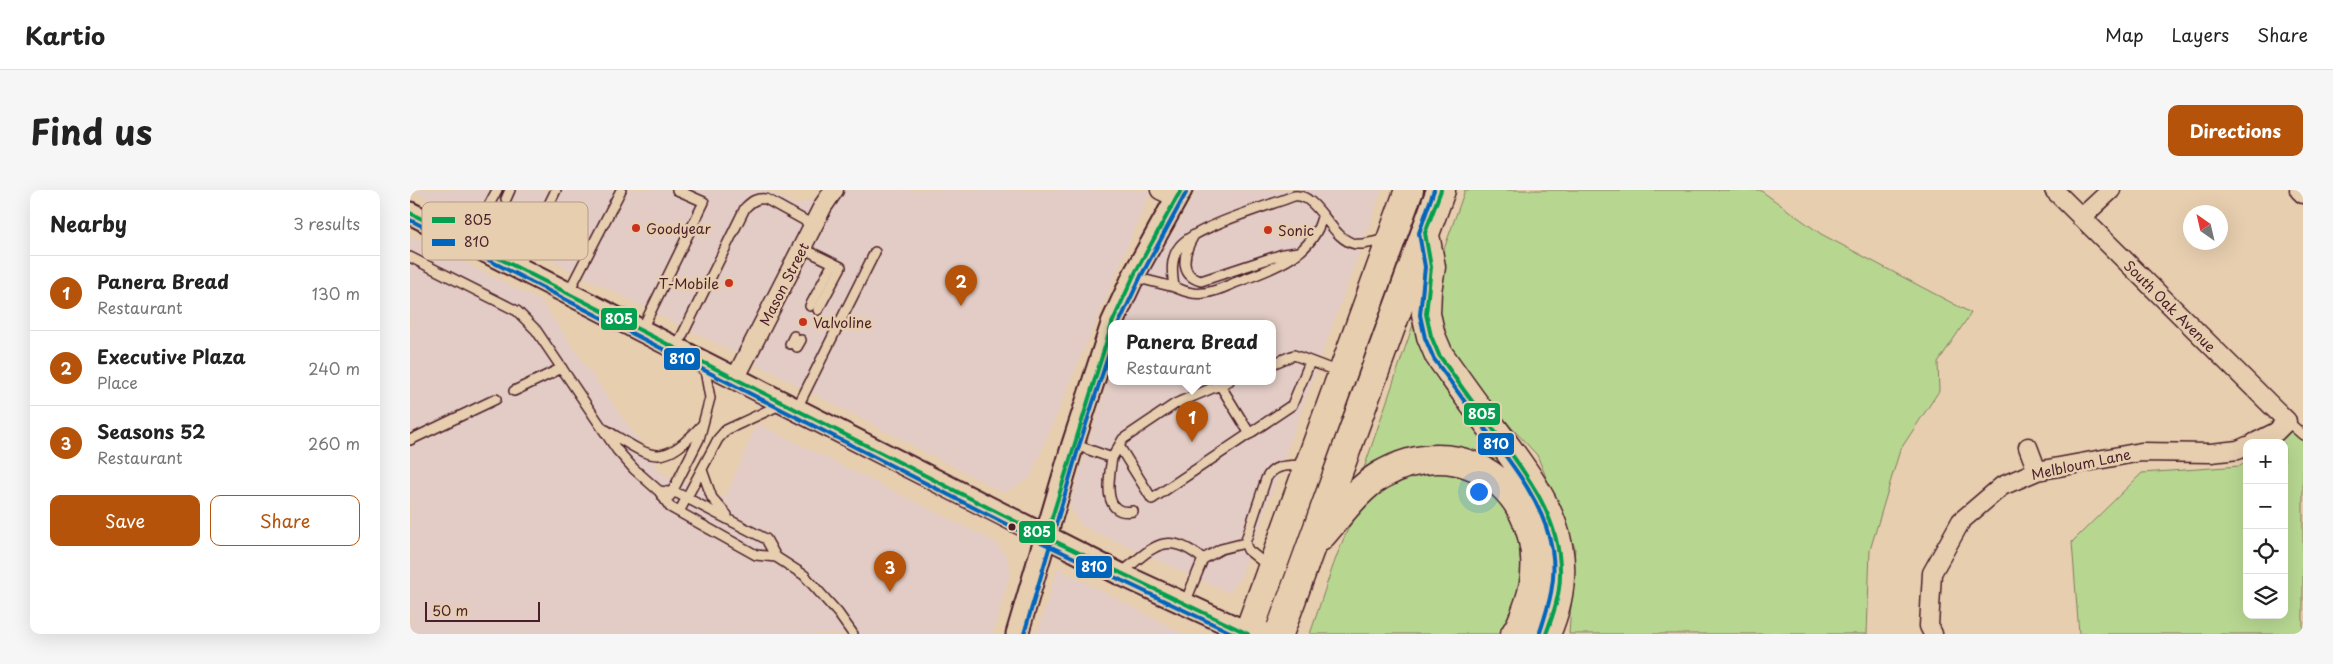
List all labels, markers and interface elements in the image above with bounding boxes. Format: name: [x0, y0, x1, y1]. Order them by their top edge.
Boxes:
text: Kartio: [25, 17, 105, 53]
text: Map: [2105, 21, 2144, 48]
text: Layers: [2172, 21, 2229, 48]
text: Share: [2257, 21, 2308, 48]
text: Find us: [30, 104, 152, 157]
button: Directions: [2168, 105, 2303, 156]
legend: [422, 202, 588, 260]
north arrow: [2183, 205, 2228, 250]
text: Nearby: [50, 207, 127, 239]
text: 805: [464, 209, 492, 230]
text: 3 results: [293, 211, 360, 235]
place label: Goodyear: [646, 218, 712, 239]
place label: Sonic: [1278, 220, 1314, 241]
marker: Goodyear: [630, 222, 642, 234]
marker: Sonic: [1262, 224, 1274, 236]
text: 810: [464, 231, 489, 252]
street label: Mason Street: [754, 238, 814, 329]
street label: South Oak Avenue: [2119, 255, 2221, 357]
pin: 2: [945, 265, 977, 306]
text: Panera Bread: [97, 267, 229, 295]
place label: T-Mobile: [659, 273, 719, 294]
marker: T-Mobile: [723, 277, 735, 289]
text: 1: [62, 281, 70, 305]
text: 130 m: [312, 281, 360, 305]
text: Restaurant: [97, 295, 183, 319]
line badge: 805: [600, 307, 638, 331]
text: 805: [605, 308, 633, 329]
place label: Valvoline: [813, 312, 872, 333]
marker: Valvoline: [797, 316, 809, 328]
popup: [1108, 320, 1276, 385]
text: Panera Bread: [1126, 327, 1258, 355]
text: Executive Plaza: [97, 342, 246, 370]
line badge: 810: [663, 347, 701, 371]
text: 810: [669, 348, 695, 369]
text: Restaurant: [1126, 355, 1212, 379]
text: 2: [60, 356, 72, 380]
text: 240 m: [308, 356, 360, 380]
text: Place: [97, 370, 138, 394]
pin: 1: [1176, 401, 1208, 442]
line badge: 805: [1463, 402, 1501, 426]
text: 805: [1468, 403, 1496, 424]
text: Seasons 52: [97, 417, 205, 445]
text: 3: [61, 431, 71, 455]
text: 260 m: [308, 431, 360, 455]
line badge: 810: [1477, 432, 1515, 456]
text: 810: [1483, 433, 1509, 454]
map controls: [2243, 439, 2288, 619]
button: +: [2243, 439, 2288, 484]
street label: Melbloum Lane: [2029, 443, 2133, 485]
text: Restaurant: [97, 445, 183, 469]
your location: [1466, 479, 1492, 505]
button: −: [2243, 484, 2288, 529]
button: Save: [50, 495, 200, 546]
button: Share: [210, 495, 360, 546]
line badge: 805: [1018, 520, 1056, 544]
text: 805: [1023, 521, 1051, 542]
unlabelled marker: [1007, 522, 1017, 532]
button: locate: [2243, 529, 2288, 574]
pin: 3: [874, 551, 906, 592]
line badge: 810: [1075, 555, 1113, 579]
text: 810: [1081, 556, 1107, 577]
button: layers: [2243, 574, 2288, 619]
scale bar: [425, 599, 540, 622]
text: 50 m: [432, 600, 468, 621]

